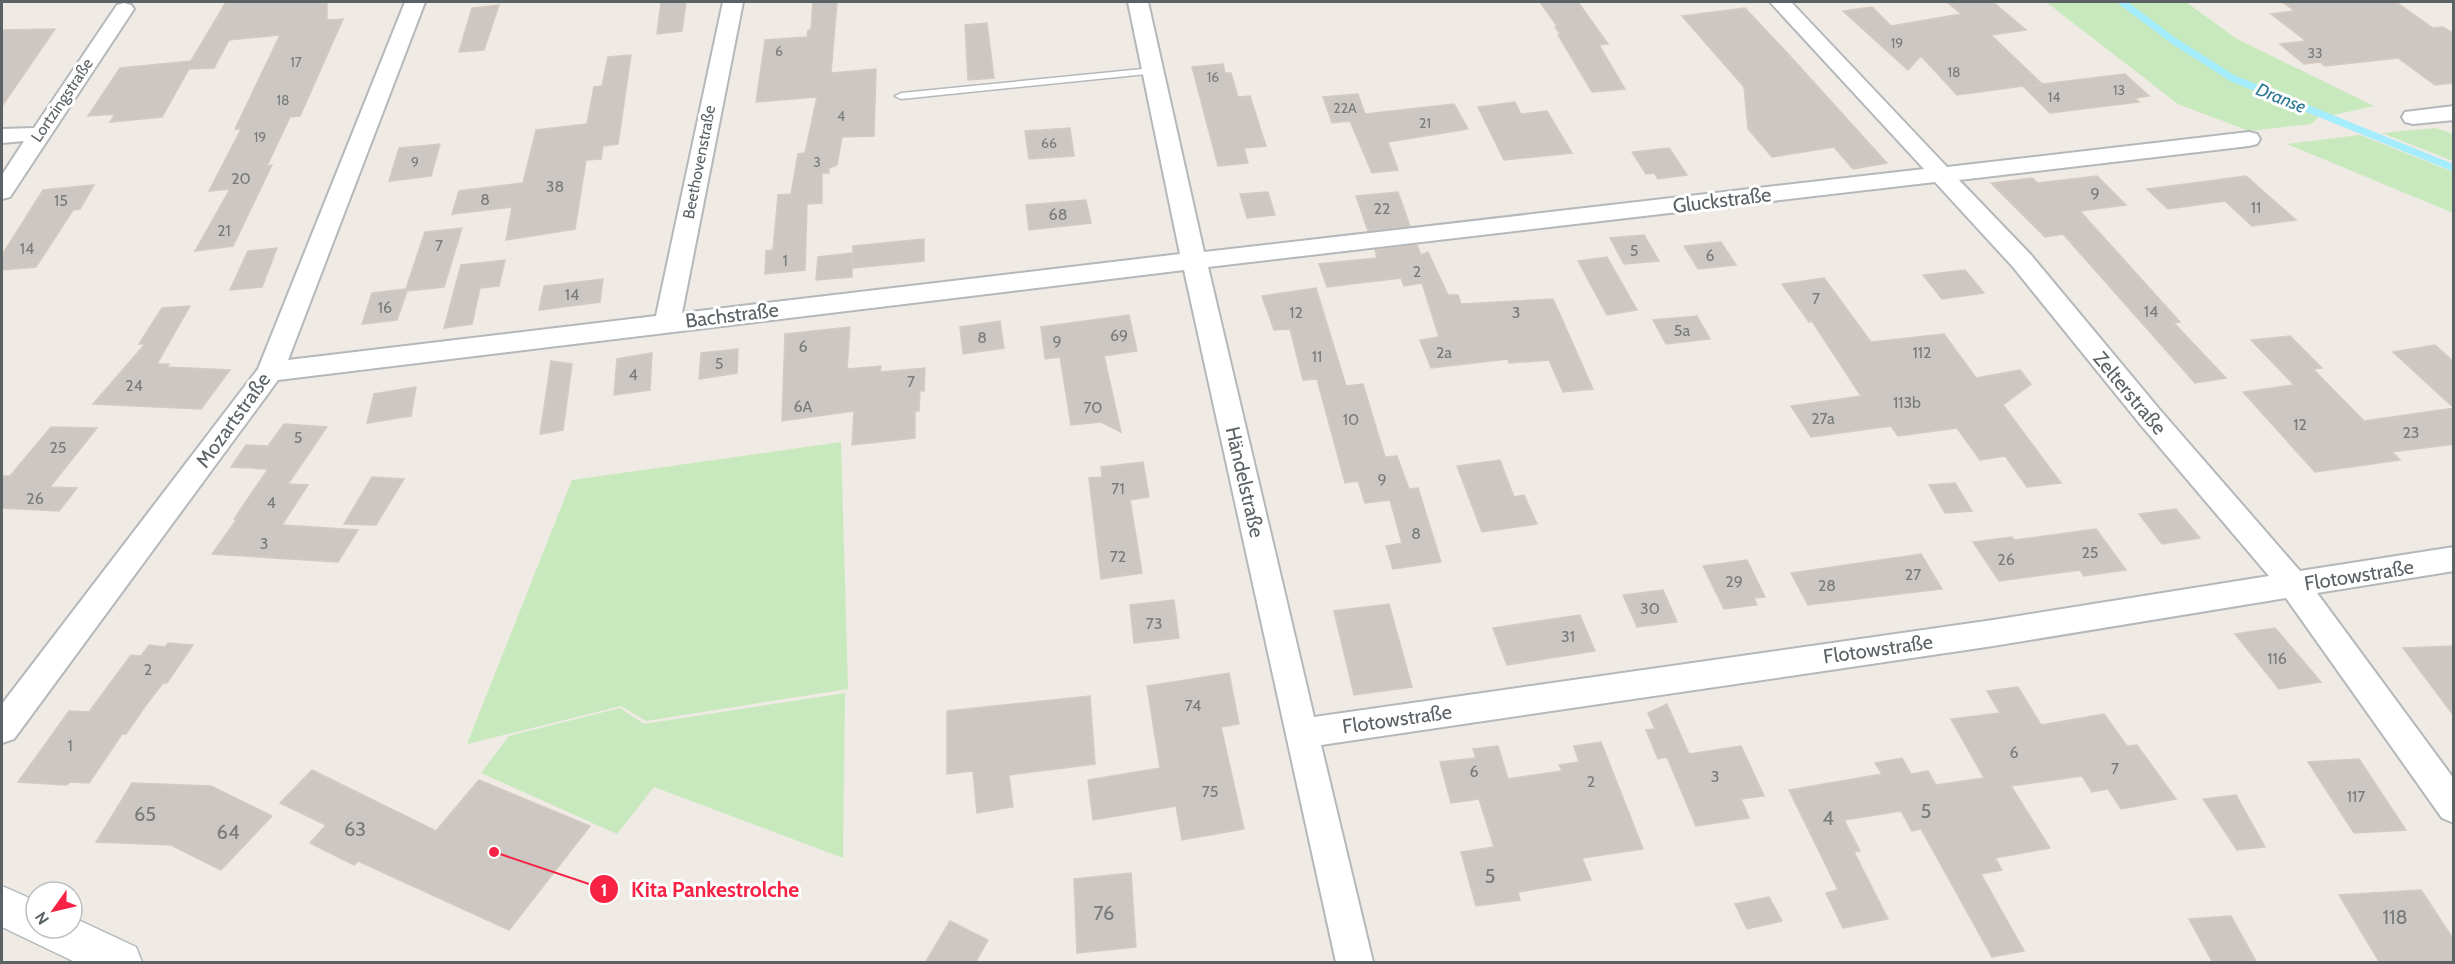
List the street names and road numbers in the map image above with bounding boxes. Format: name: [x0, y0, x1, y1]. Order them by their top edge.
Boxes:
street label: Lortzingstraße: [27, 55, 97, 145]
street label: Beethovenstraße: [679, 103, 719, 221]
street label: Gluckstraße: [1671, 182, 1773, 218]
street label: Bachstraße: [684, 297, 780, 333]
street label: Zelterstraße: [2088, 347, 2172, 439]
street label: Mozartstraße: [191, 368, 275, 472]
street label: Händelstraße: [1221, 424, 1269, 540]
street label: Flotowstraße: [2303, 555, 2415, 595]
street label: Flotowstraße: [1822, 629, 1934, 669]
street label: Flotowstraße: [1341, 699, 1453, 739]

